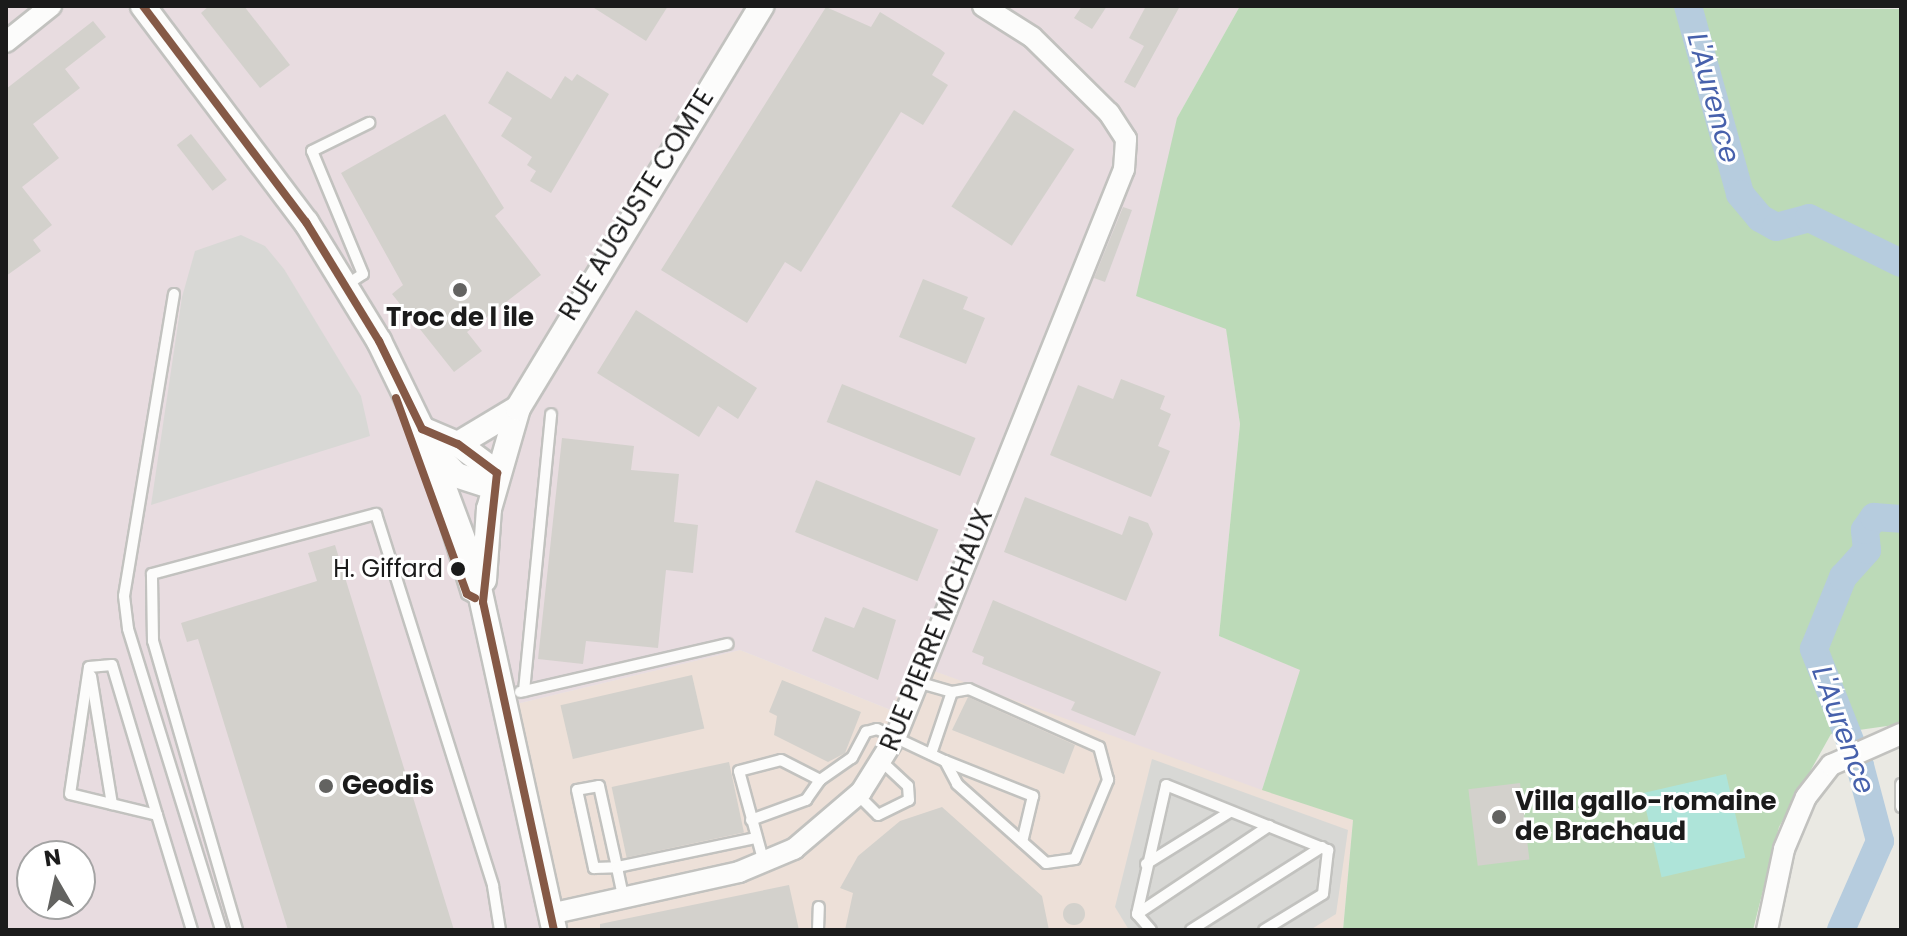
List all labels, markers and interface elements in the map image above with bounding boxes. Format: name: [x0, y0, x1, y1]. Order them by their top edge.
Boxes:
water label: L'Aurence: [1680, 29, 1746, 167]
street label: RUE AUGUSTE COMTE: [553, 84, 721, 326]
marker: Troc de l ile: [451, 281, 469, 299]
place label: Troc de l ile: [386, 302, 534, 334]
street label: RUE PIERRE MICHAUX: [874, 504, 1000, 756]
place label: H. Giffard: [333, 555, 443, 583]
marker: H. Giffard: [450, 561, 466, 577]
water label: L'Aurence: [1804, 662, 1882, 798]
place label: Geodis: [342, 770, 434, 802]
marker: Geodis: [317, 777, 335, 795]
place label: Villa gallo-romaine de Brachaud: [1515, 786, 1777, 848]
marker: Villa gallo-romaine de Brachaud: [1490, 808, 1508, 826]
north arrow: [16, 840, 96, 920]
text: N: [42, 841, 63, 874]

